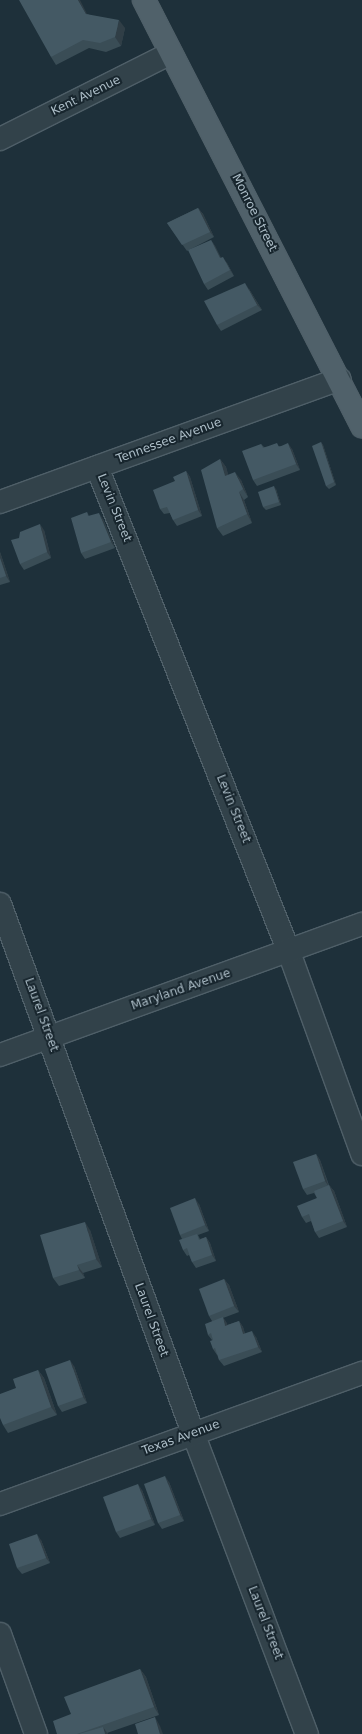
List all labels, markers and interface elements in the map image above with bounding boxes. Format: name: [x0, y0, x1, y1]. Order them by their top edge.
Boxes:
street label: Kent Avenue: [49, 73, 123, 119]
street label: Monroe Street: [228, 172, 280, 254]
street label: Tennessee Avenue: [114, 415, 224, 467]
street label: Levin Street: [94, 472, 134, 544]
street label: Levin Street: [213, 773, 253, 845]
street label: Maryland Avenue: [129, 966, 233, 1014]
street label: Laurel Street: [21, 976, 61, 1054]
street label: Laurel Street: [131, 1281, 171, 1359]
street label: Texas Avenue: [140, 1417, 222, 1459]
street label: Laurel Street: [244, 1584, 286, 1662]

